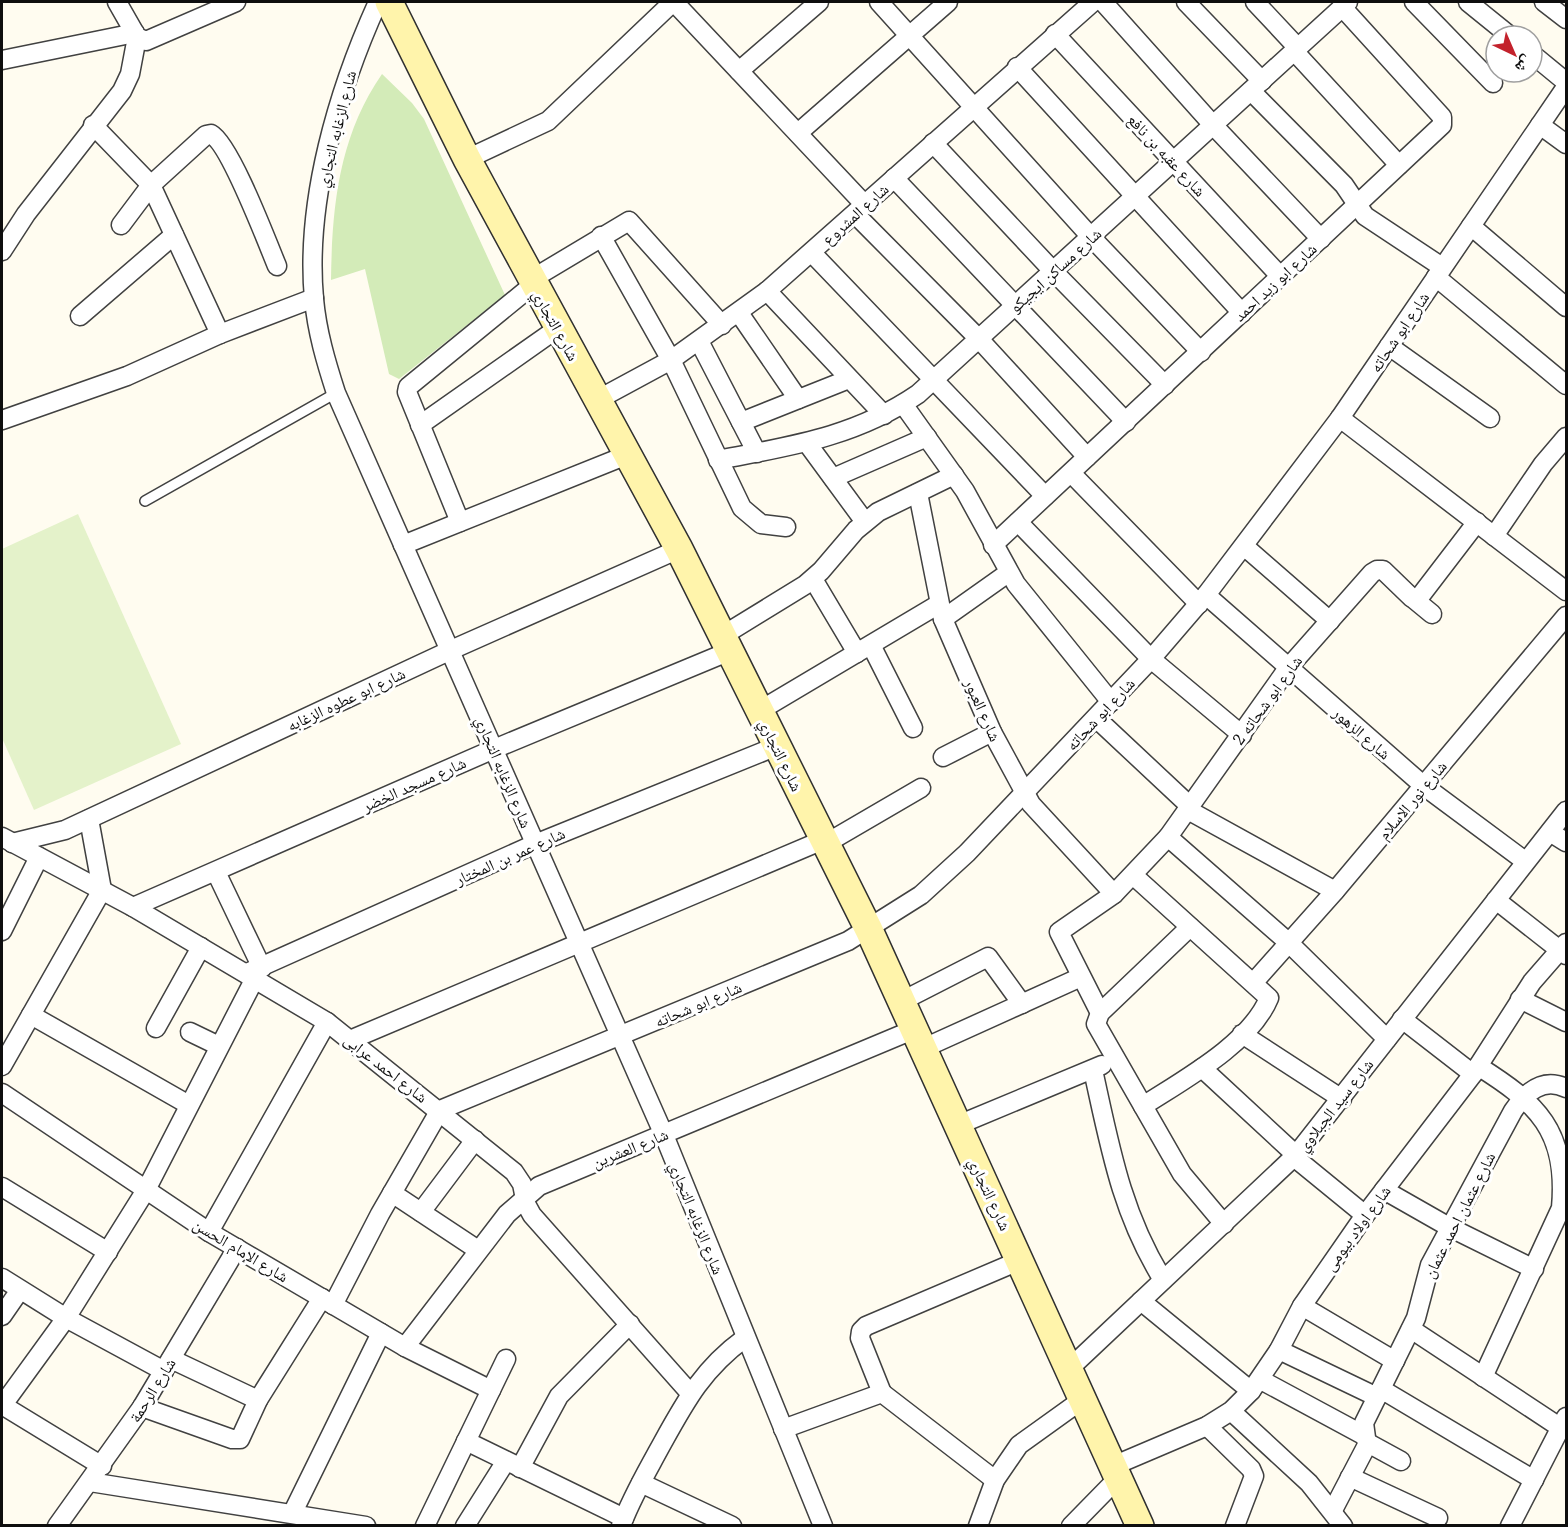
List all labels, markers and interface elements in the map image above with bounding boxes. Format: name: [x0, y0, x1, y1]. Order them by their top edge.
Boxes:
north arrow: [1484, 24, 1544, 84]
text: ش: [1511, 51, 1538, 79]
street label: شارع الزغابه التجاري: [311, 68, 363, 190]
street label: شارع عقبه بن نافع: [1123, 109, 1211, 201]
street label: شارع المشروع: [817, 178, 893, 250]
street label: شارع مساكن ايجيكو: [1004, 223, 1106, 317]
street label: شارع ابو زيد احمد: [1229, 238, 1321, 326]
street label: شارع التجاري: [526, 285, 585, 366]
street label: شارع ابو شحاته: [1364, 288, 1434, 376]
street label: شارع ابو شحاته 2: [1227, 651, 1307, 749]
street label: شارع ابو عطوه الزغابه: [283, 662, 409, 736]
street label: شارع ابو شحاته: [1060, 673, 1140, 755]
street label: شارع العبور: [959, 674, 1007, 745]
street label: شارع الزهور: [1328, 701, 1396, 764]
street label: شارع الزغابه التجاري: [469, 713, 538, 832]
street label: شارع التجاري: [752, 715, 808, 796]
street label: شارع مسجد الخضر: [358, 751, 469, 817]
street label: شارع نور الاسلام: [1372, 756, 1452, 844]
street label: شارع عمر بن المختار: [451, 822, 568, 891]
street label: شارع ابو شحاته: [651, 976, 745, 1032]
street label: شارع احمد عرابى: [340, 1028, 432, 1108]
street label: شارع سيد الجبلاوي: [1292, 1054, 1380, 1157]
street label: شارع العشرين: [589, 1123, 671, 1173]
street label: شارع عثمان احمد عثمان: [1418, 1148, 1500, 1282]
street label: شارع التجاري: [962, 1154, 1017, 1235]
street label: شارع الزغابه التجاري: [662, 1158, 730, 1278]
street label: شارع اولاد بيومى: [1318, 1181, 1396, 1275]
street label: شارع الإمام الحسن: [189, 1213, 293, 1287]
street label: شارع الرحمة: [124, 1354, 180, 1426]

